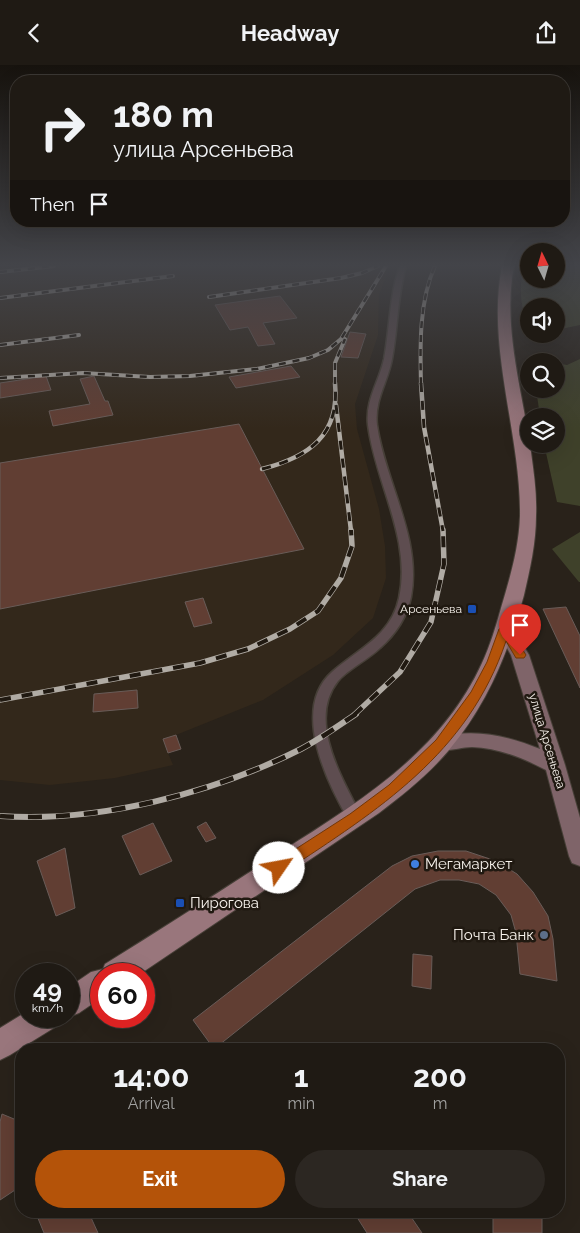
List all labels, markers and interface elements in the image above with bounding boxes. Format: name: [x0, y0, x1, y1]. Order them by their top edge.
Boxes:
icon: back: [20, 19, 48, 47]
icon: share: [532, 19, 560, 47]
text: Headway: [241, 20, 339, 46]
text: 180 m: [113, 94, 214, 135]
icon: right: [30, 95, 95, 160]
text: улица Арсеньева: [113, 136, 294, 162]
icon: arrive: [85, 190, 113, 218]
text: Then: [30, 193, 75, 215]
north arrow: [520, 243, 565, 287]
map controls: [520, 243, 565, 453]
button: sound: [520, 298, 565, 343]
button: search: [520, 353, 565, 398]
button: layers: [520, 408, 565, 453]
place label: Арсеньева: [400, 602, 462, 616]
marker: Арсеньева: [466, 603, 478, 615]
pin: [499, 604, 541, 655]
icon: arrive: [506, 611, 534, 639]
street label: улица Арсеньева: [526, 692, 568, 790]
position arrow: [252, 841, 304, 893]
place label: Мегамаркет: [425, 855, 512, 873]
marker: Мегамаркет: [409, 858, 421, 870]
place label: Пирогова: [190, 894, 259, 912]
marker: Пирогова: [174, 897, 186, 909]
place label: Почта Банк: [453, 926, 534, 944]
marker: Почта Банк: [538, 929, 550, 941]
speed limit sign: 60: [90, 963, 155, 1028]
text: 49: [33, 974, 62, 1004]
text: km/h: [32, 1001, 63, 1015]
text: 14:00: [113, 1059, 189, 1094]
text: 1: [294, 1059, 309, 1094]
text: 200: [413, 1059, 467, 1094]
text: Arrival: [128, 1094, 175, 1113]
text: min: [287, 1094, 315, 1113]
text: m: [433, 1094, 447, 1113]
button: Exit: [35, 1150, 285, 1208]
button: Share: [295, 1150, 545, 1208]

